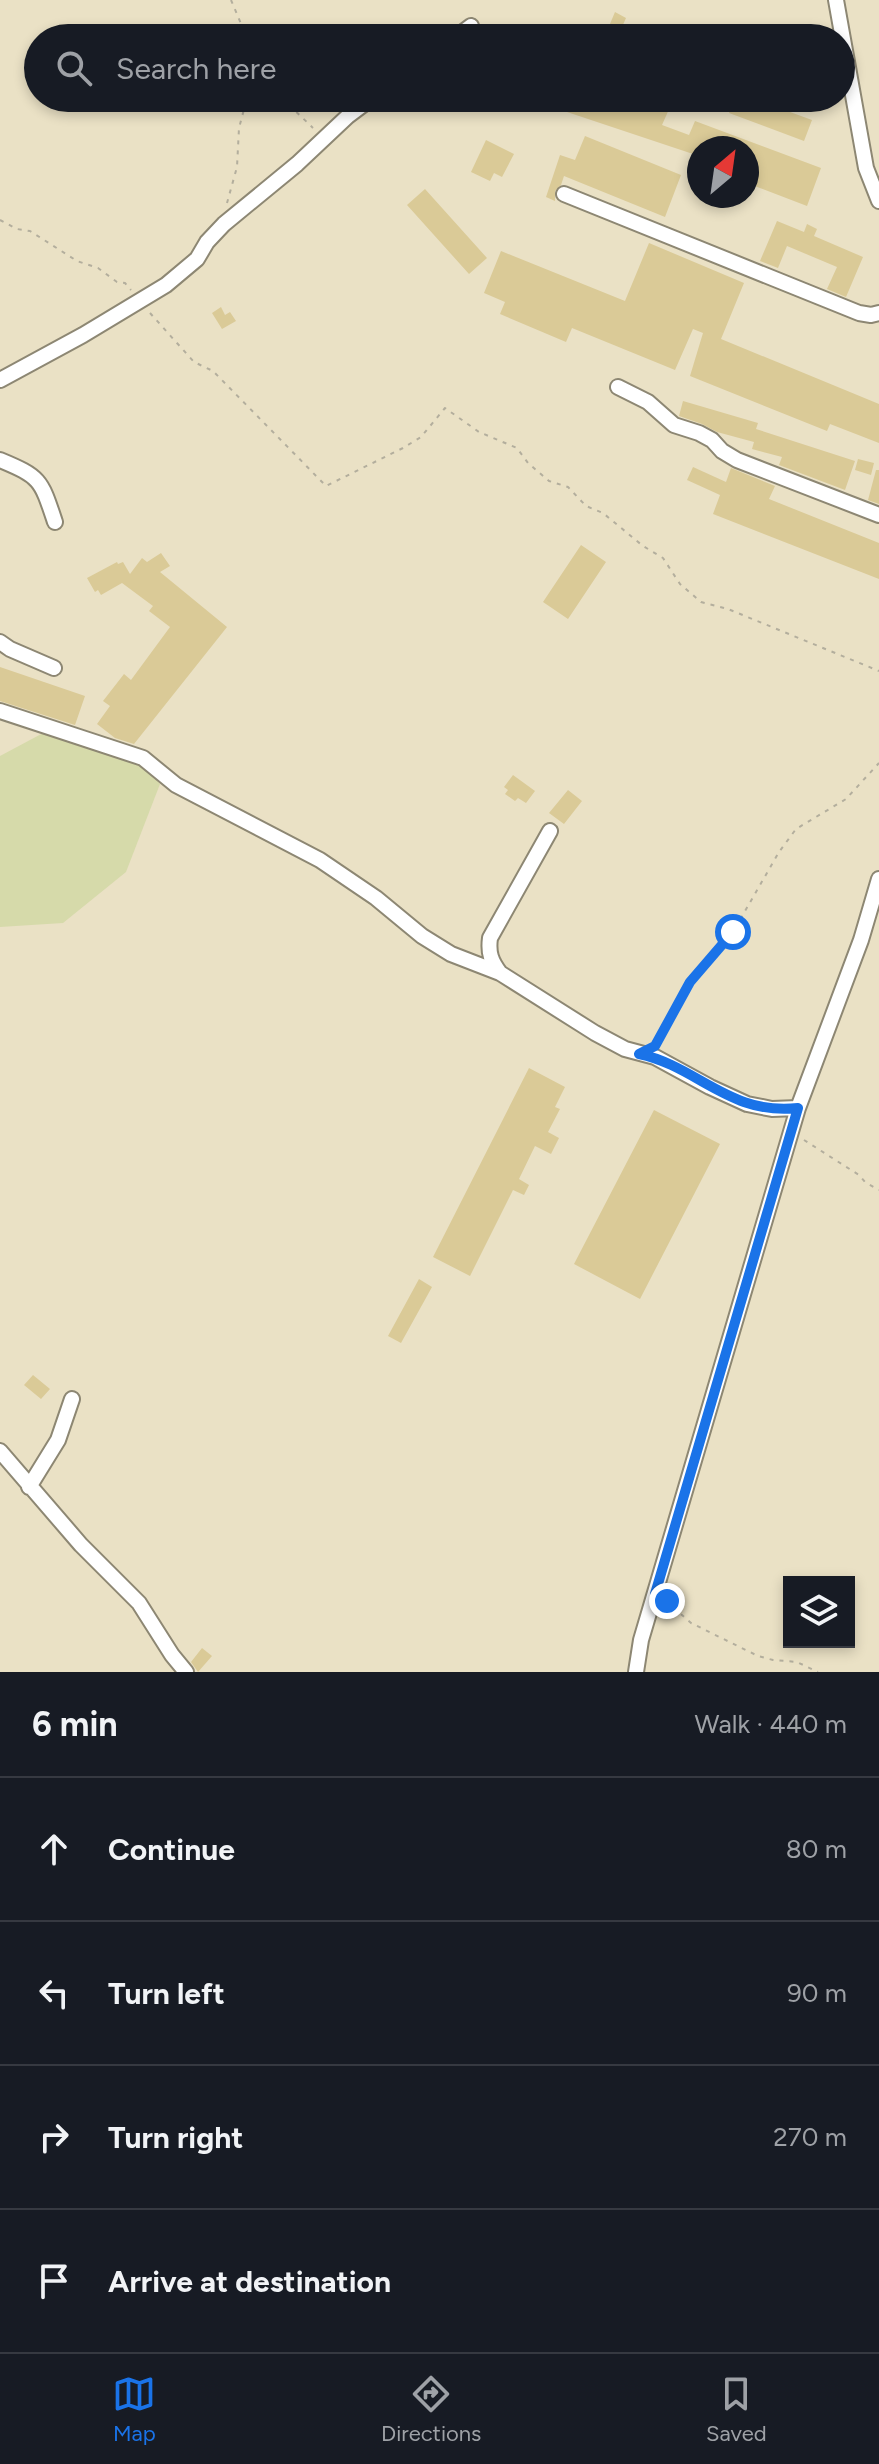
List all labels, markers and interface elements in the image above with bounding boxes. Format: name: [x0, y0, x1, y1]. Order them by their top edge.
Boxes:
search box: [24, 24, 855, 112]
icon: search: [52, 46, 96, 90]
text: Search here: [116, 50, 276, 87]
north arrow: [687, 136, 759, 208]
route start: [715, 914, 751, 950]
map controls: [783, 1576, 855, 1648]
button: layers: [783, 1576, 855, 1648]
route end: [649, 1583, 685, 1619]
text: 6 min: [32, 1704, 118, 1745]
text: Walk · 440 m: [695, 1708, 847, 1740]
icon: ahead: [32, 1827, 76, 1871]
text: Continue: [108, 1831, 235, 1868]
text: 80 m: [786, 1833, 847, 1865]
icon: left: [32, 1971, 76, 2015]
text: Turn left: [108, 1975, 225, 2012]
text: 90 m: [787, 1977, 847, 2009]
icon: right: [32, 2115, 76, 2159]
text: Turn right: [108, 2119, 243, 2156]
text: 270 m: [773, 2121, 847, 2153]
icon: arrive: [32, 2259, 76, 2303]
text: Arrive at destination: [108, 2263, 391, 2300]
tab: Map: [112, 2372, 156, 2447]
tab: Directions: [381, 2372, 481, 2447]
tab: Saved: [706, 2372, 767, 2447]

